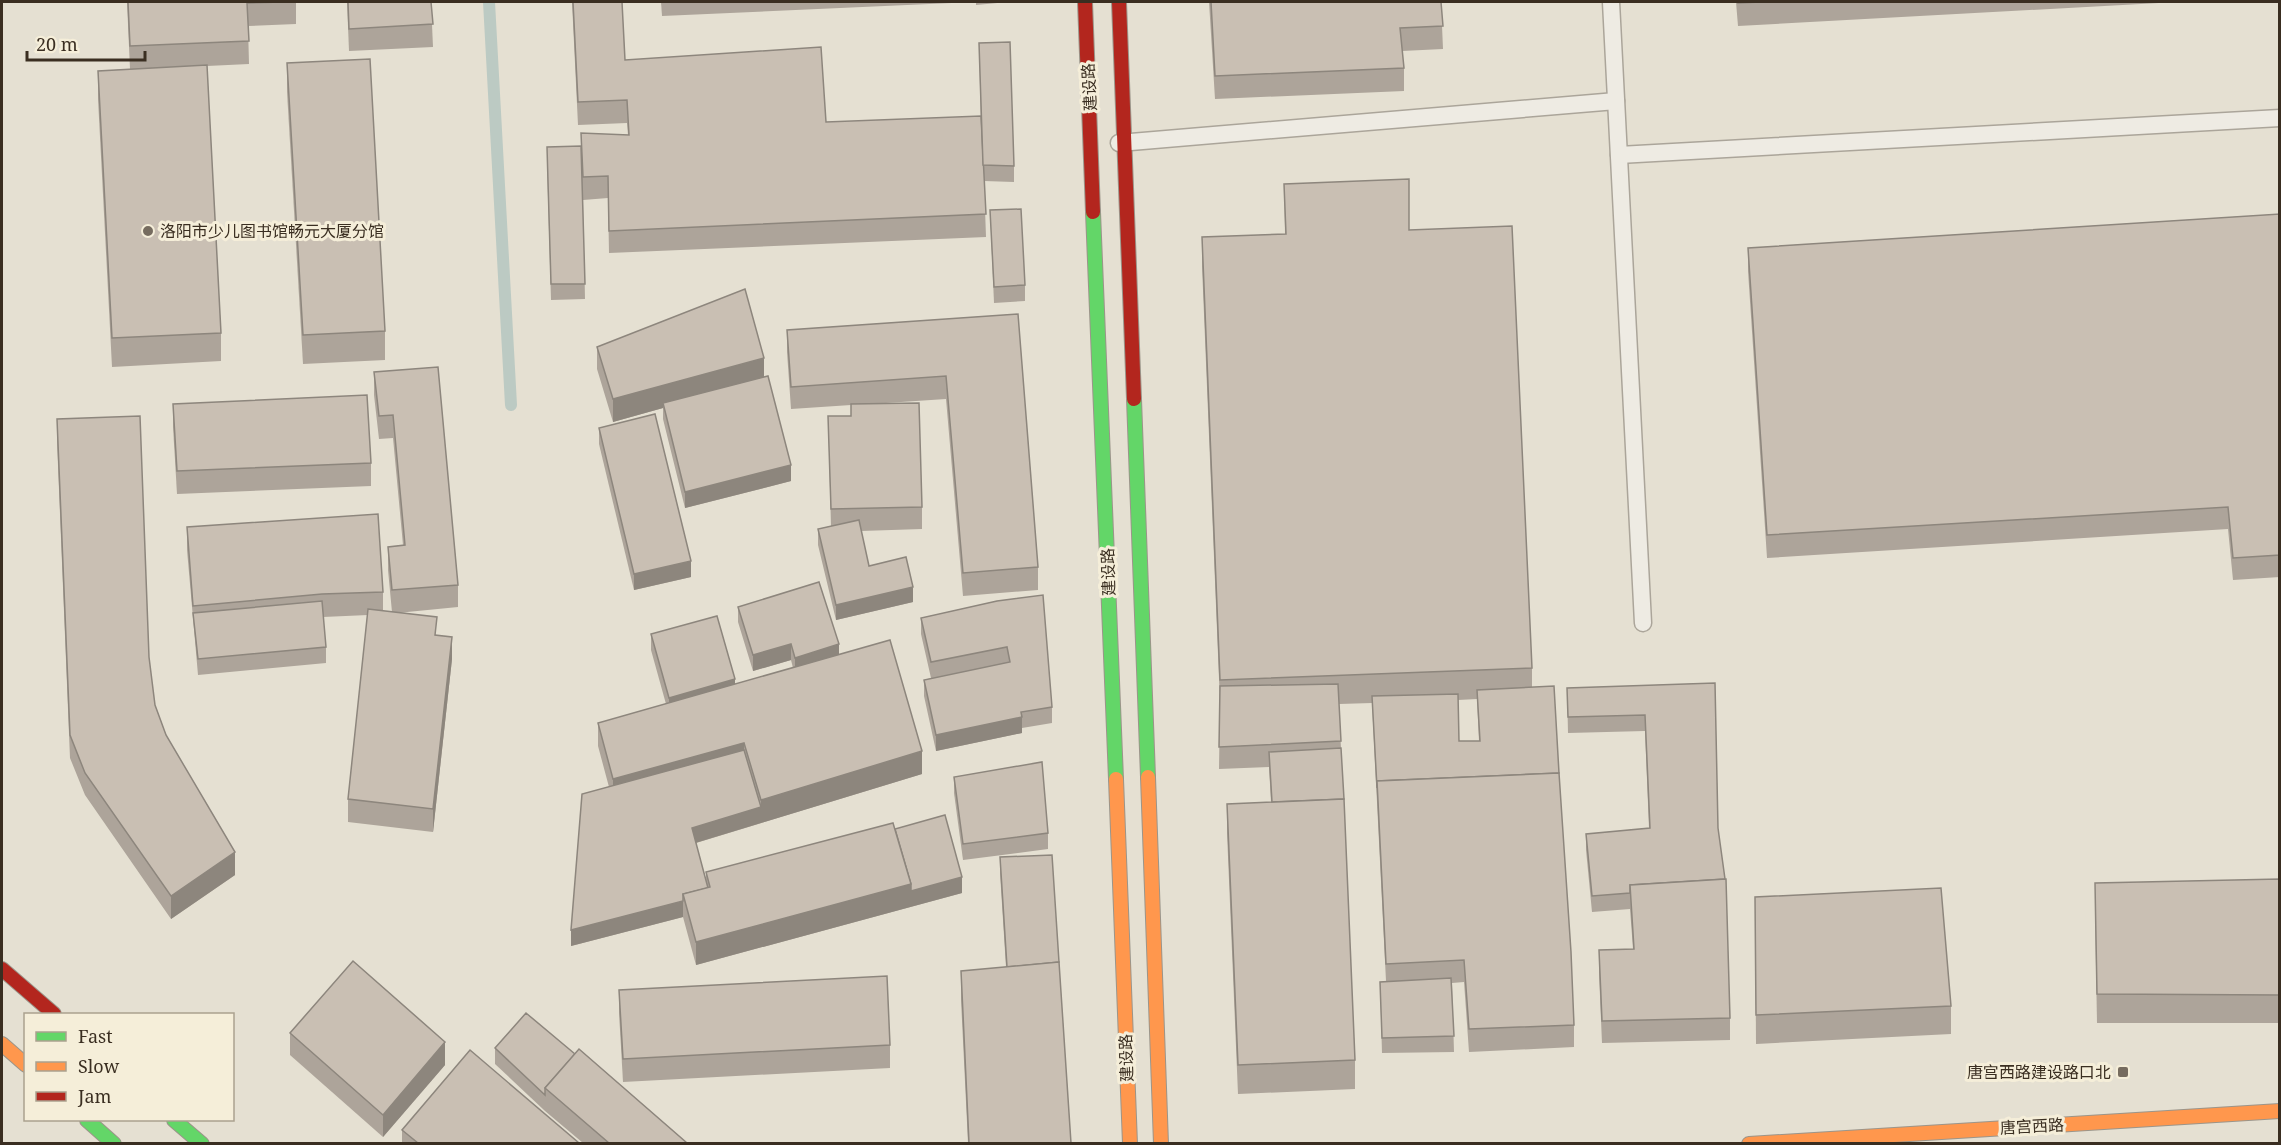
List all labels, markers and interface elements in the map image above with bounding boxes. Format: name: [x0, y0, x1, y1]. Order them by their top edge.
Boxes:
scale bar: [27, 24, 146, 62]
text: 20 m: [36, 32, 78, 56]
street label: 建设路: [1077, 62, 1101, 112]
place label: 洛阳市少儿图书馆畅元大厦分馆: [160, 220, 384, 242]
marker: 洛阳市少儿图书馆畅元大厦分馆: [141, 224, 155, 238]
street label: 建设路: [1096, 548, 1120, 596]
legend: [24, 1013, 234, 1121]
text: Fast: [78, 1024, 113, 1048]
street label: 建设路: [1114, 1034, 1138, 1082]
text: Slow: [78, 1054, 120, 1078]
place label: 唐宫西路建设路口北: [1967, 1061, 2111, 1083]
marker: 唐宫西路建设路口北: [2116, 1065, 2130, 1079]
text: Jam: [77, 1084, 112, 1108]
street label: 唐宫西路: [1999, 1113, 2065, 1139]

